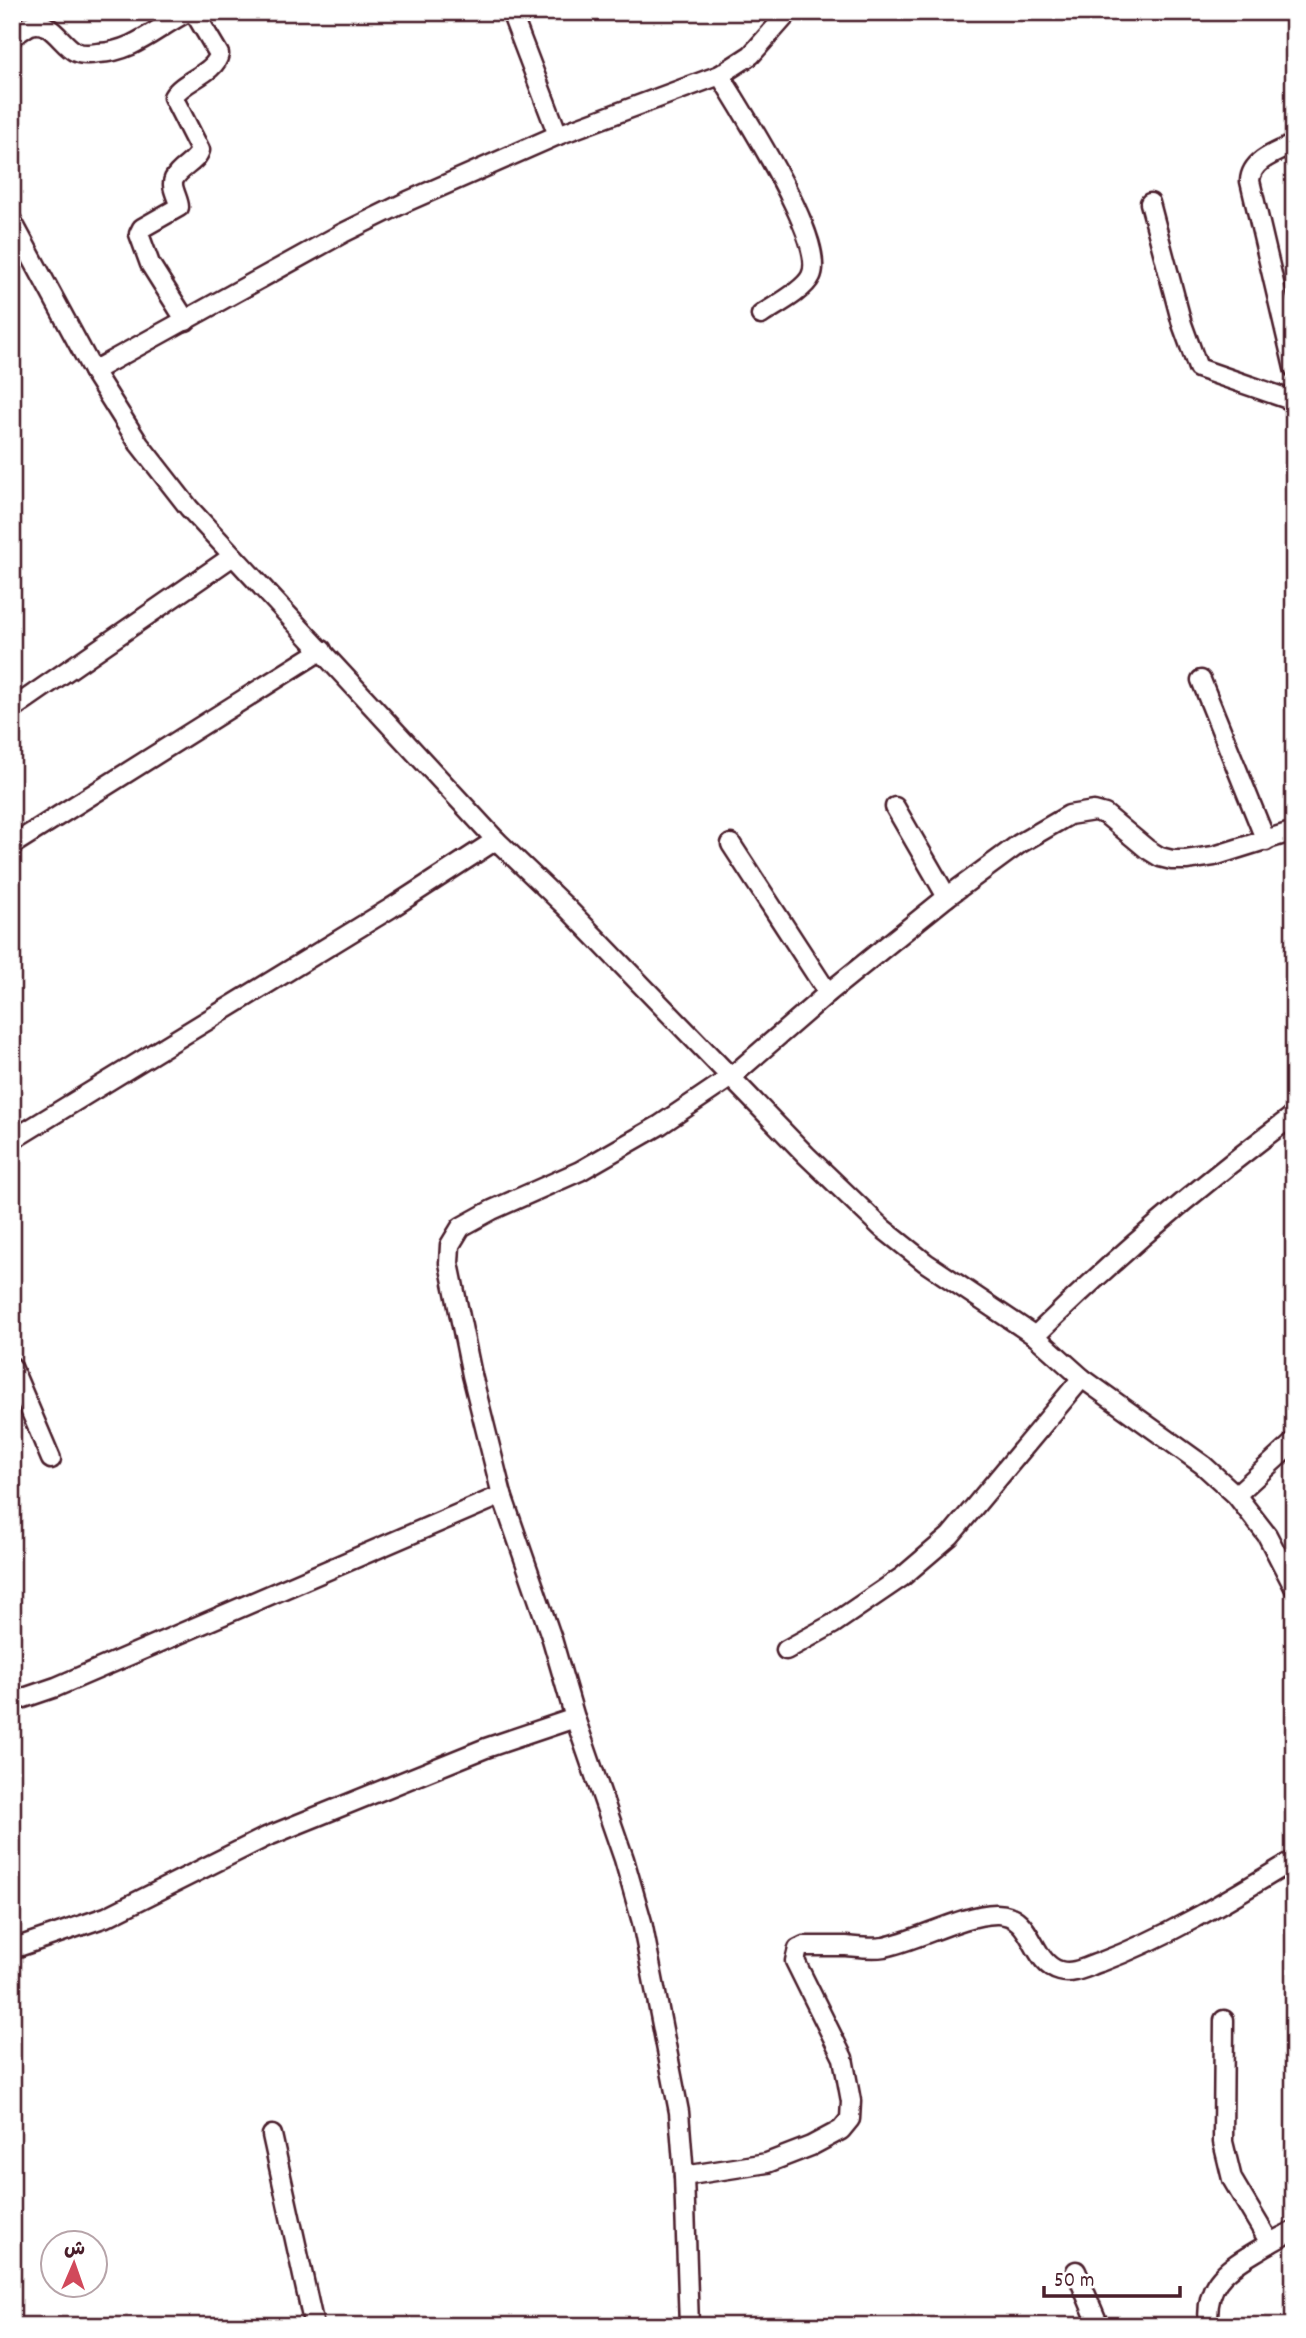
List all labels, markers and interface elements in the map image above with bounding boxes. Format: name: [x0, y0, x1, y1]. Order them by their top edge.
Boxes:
north arrow: [38, 2230, 108, 2300]
text: ش: [64, 2237, 85, 2264]
scale bar: [1044, 2254, 1180, 2298]
text: 50 m: [1054, 2267, 1094, 2297]

